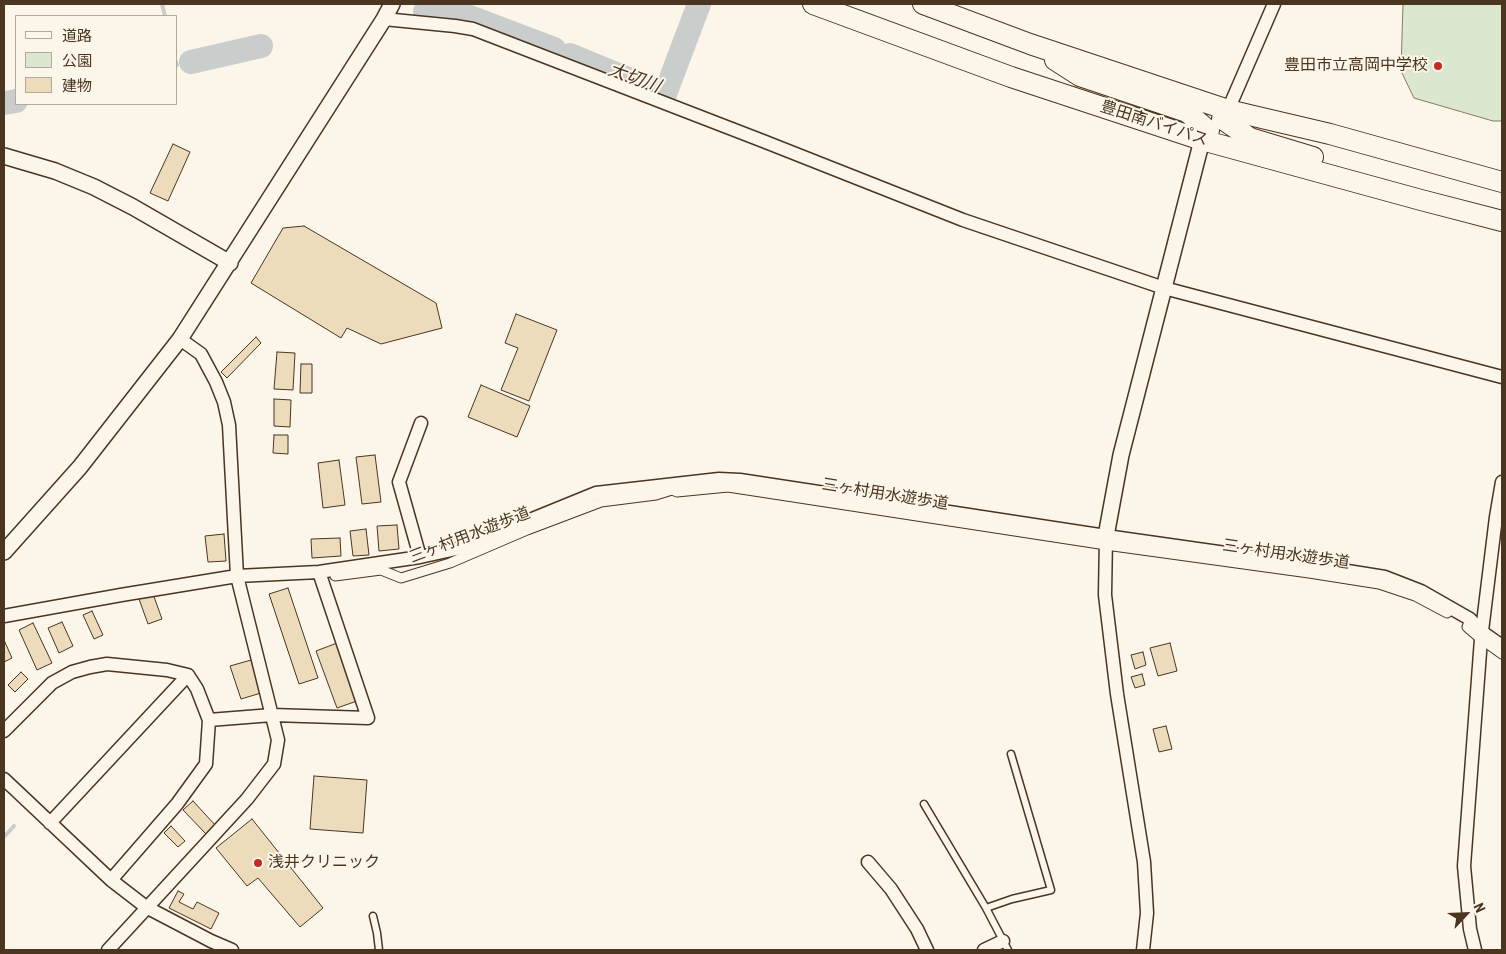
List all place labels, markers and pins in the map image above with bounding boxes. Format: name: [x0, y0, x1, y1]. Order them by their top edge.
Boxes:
place label: 豊田市立高岡中学校: [1284, 56, 1428, 76]
marker: 豊田市立高岡中学校: [1432, 60, 1444, 72]
place label: 浅井クリニック: [268, 853, 380, 873]
marker: 浅井クリニック: [252, 857, 264, 869]

